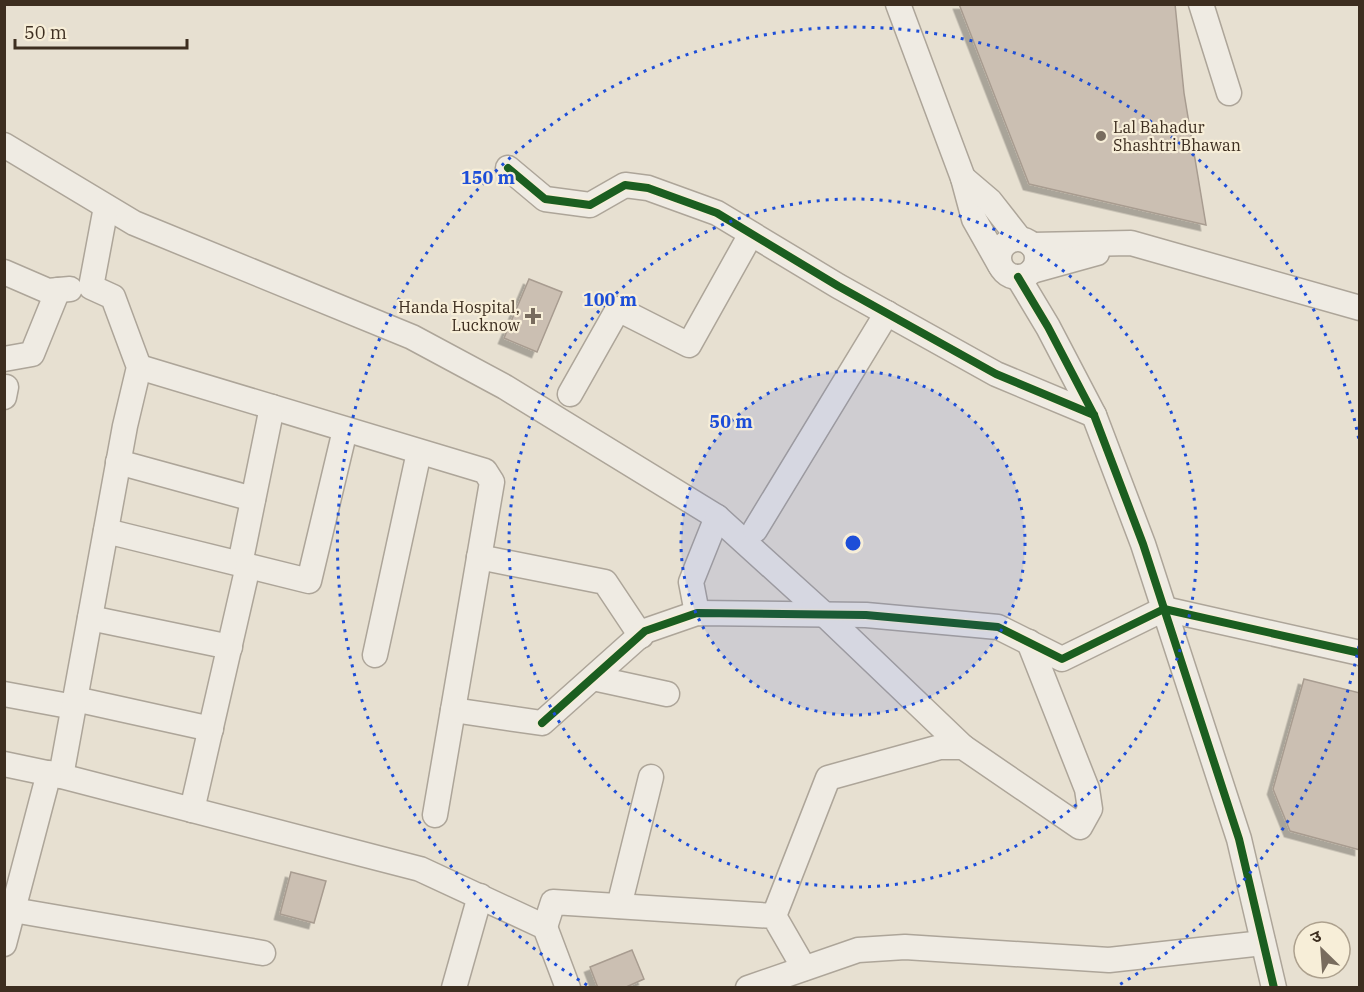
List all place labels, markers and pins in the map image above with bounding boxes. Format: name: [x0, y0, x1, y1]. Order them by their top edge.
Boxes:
place label: Lal Bahadur Shashtri Bhawan: [1113, 117, 1241, 155]
marker: Lal Bahadur Shashtri Bhawan: [1094, 129, 1108, 143]
place label: Handa Hospital, Lucknow: [398, 297, 521, 335]
marker: Handa Hospital, Lucknow: [524, 307, 542, 325]
centre of rings: [843, 533, 863, 553]

